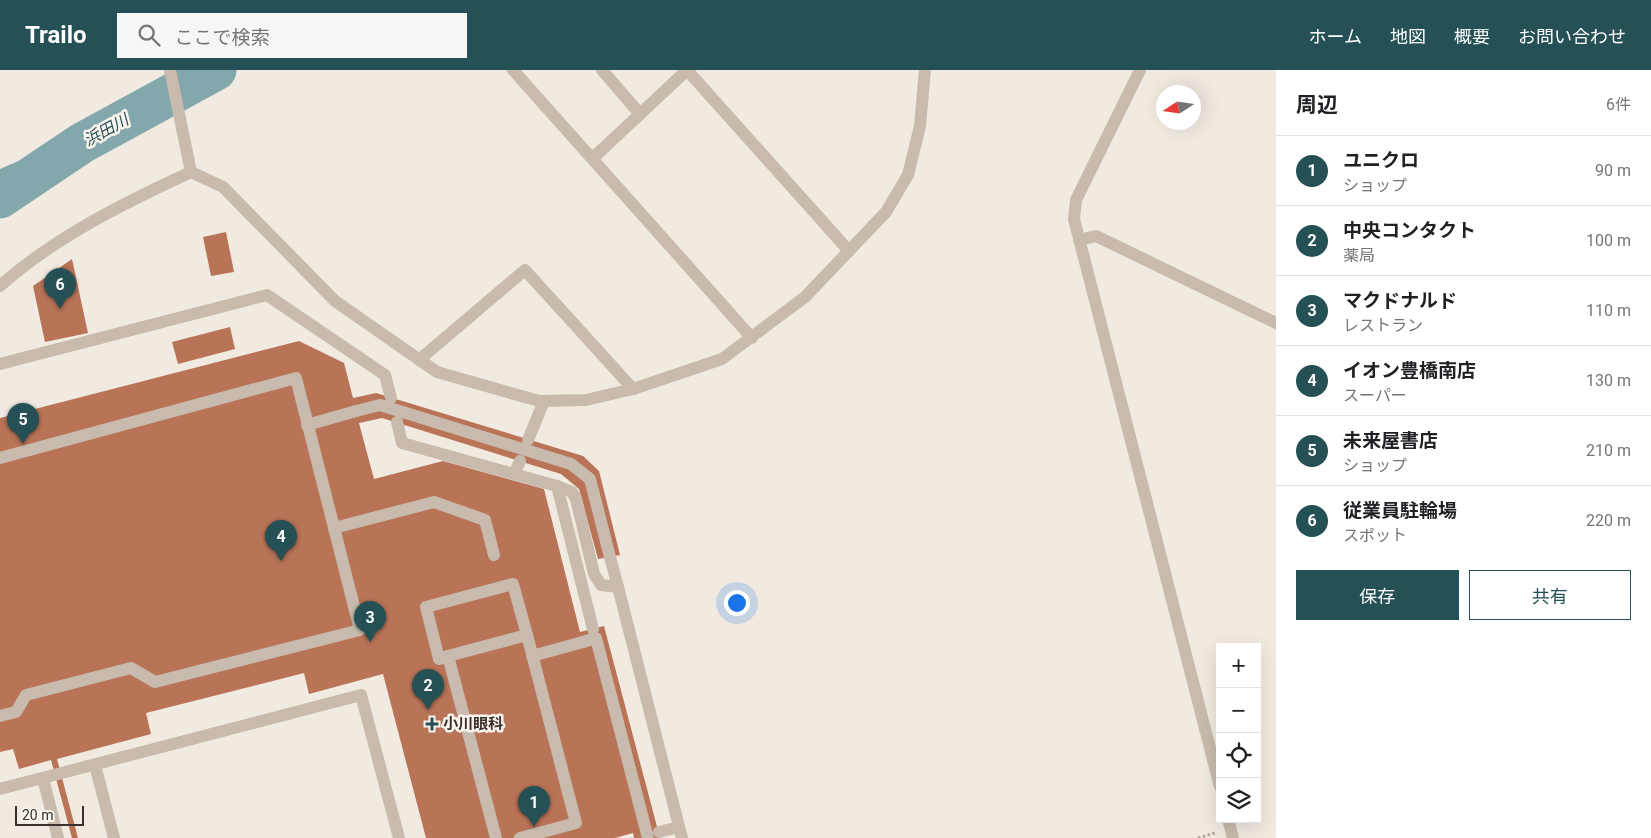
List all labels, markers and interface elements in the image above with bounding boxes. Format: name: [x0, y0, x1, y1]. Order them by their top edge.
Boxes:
search box: [117, 13, 467, 58]
text: Trailo: [25, 21, 87, 49]
icon: search: [135, 21, 163, 49]
text: ここで検索: [175, 26, 270, 49]
text: ホーム: [1309, 26, 1362, 47]
text: 地図: [1390, 26, 1426, 47]
text: 概要: [1454, 26, 1490, 47]
text: お問い合わせ: [1518, 26, 1626, 47]
north arrow: [1156, 85, 1201, 130]
text: 周辺: [1296, 93, 1338, 117]
text: 6件: [1606, 95, 1631, 114]
water label: 浜田川: [80, 109, 133, 150]
text: ユニクロ: [1343, 149, 1419, 172]
text: 1: [1307, 161, 1317, 180]
text: 90 m: [1595, 161, 1631, 180]
text: ショップ: [1343, 176, 1407, 195]
text: 中央コンタクト: [1343, 219, 1476, 242]
text: 2: [1307, 231, 1317, 250]
text: 100 m: [1586, 231, 1631, 250]
text: 薬局: [1343, 246, 1375, 265]
pin: 6: [44, 268, 76, 309]
text: マクドナルド: [1343, 289, 1457, 312]
text: 3: [1307, 301, 1317, 320]
text: 110 m: [1586, 301, 1631, 320]
text: レストラン: [1343, 316, 1423, 335]
text: イオン豊橋南店: [1343, 359, 1476, 382]
text: 4: [1307, 371, 1317, 390]
text: 130 m: [1586, 371, 1631, 390]
text: スーパー: [1343, 386, 1407, 405]
pin: 5: [7, 403, 39, 444]
text: 未来屋書店: [1343, 429, 1438, 452]
text: 5: [1307, 441, 1317, 460]
text: 210 m: [1586, 441, 1631, 460]
text: ショップ: [1343, 456, 1407, 475]
text: 従業員駐輪場: [1343, 499, 1457, 522]
text: 6: [1307, 511, 1317, 530]
text: 220 m: [1586, 511, 1631, 530]
pin: 4: [265, 520, 297, 561]
text: スポット: [1343, 526, 1407, 545]
button: 保存: [1296, 570, 1459, 620]
button: 共有: [1469, 570, 1631, 620]
your location: [724, 590, 750, 616]
pin: 3: [354, 601, 386, 642]
map controls: [1216, 643, 1261, 823]
button: +: [1216, 643, 1261, 688]
pin: 2: [412, 669, 444, 710]
button: −: [1216, 688, 1261, 733]
place label: 小川眼科: [443, 715, 503, 733]
marker: 小川眼科: [425, 717, 439, 731]
button: locate: [1216, 733, 1261, 778]
button: layers: [1216, 778, 1261, 823]
pin: 1: [518, 786, 550, 827]
scale bar: [15, 803, 84, 826]
text: 20 m: [22, 807, 54, 823]

